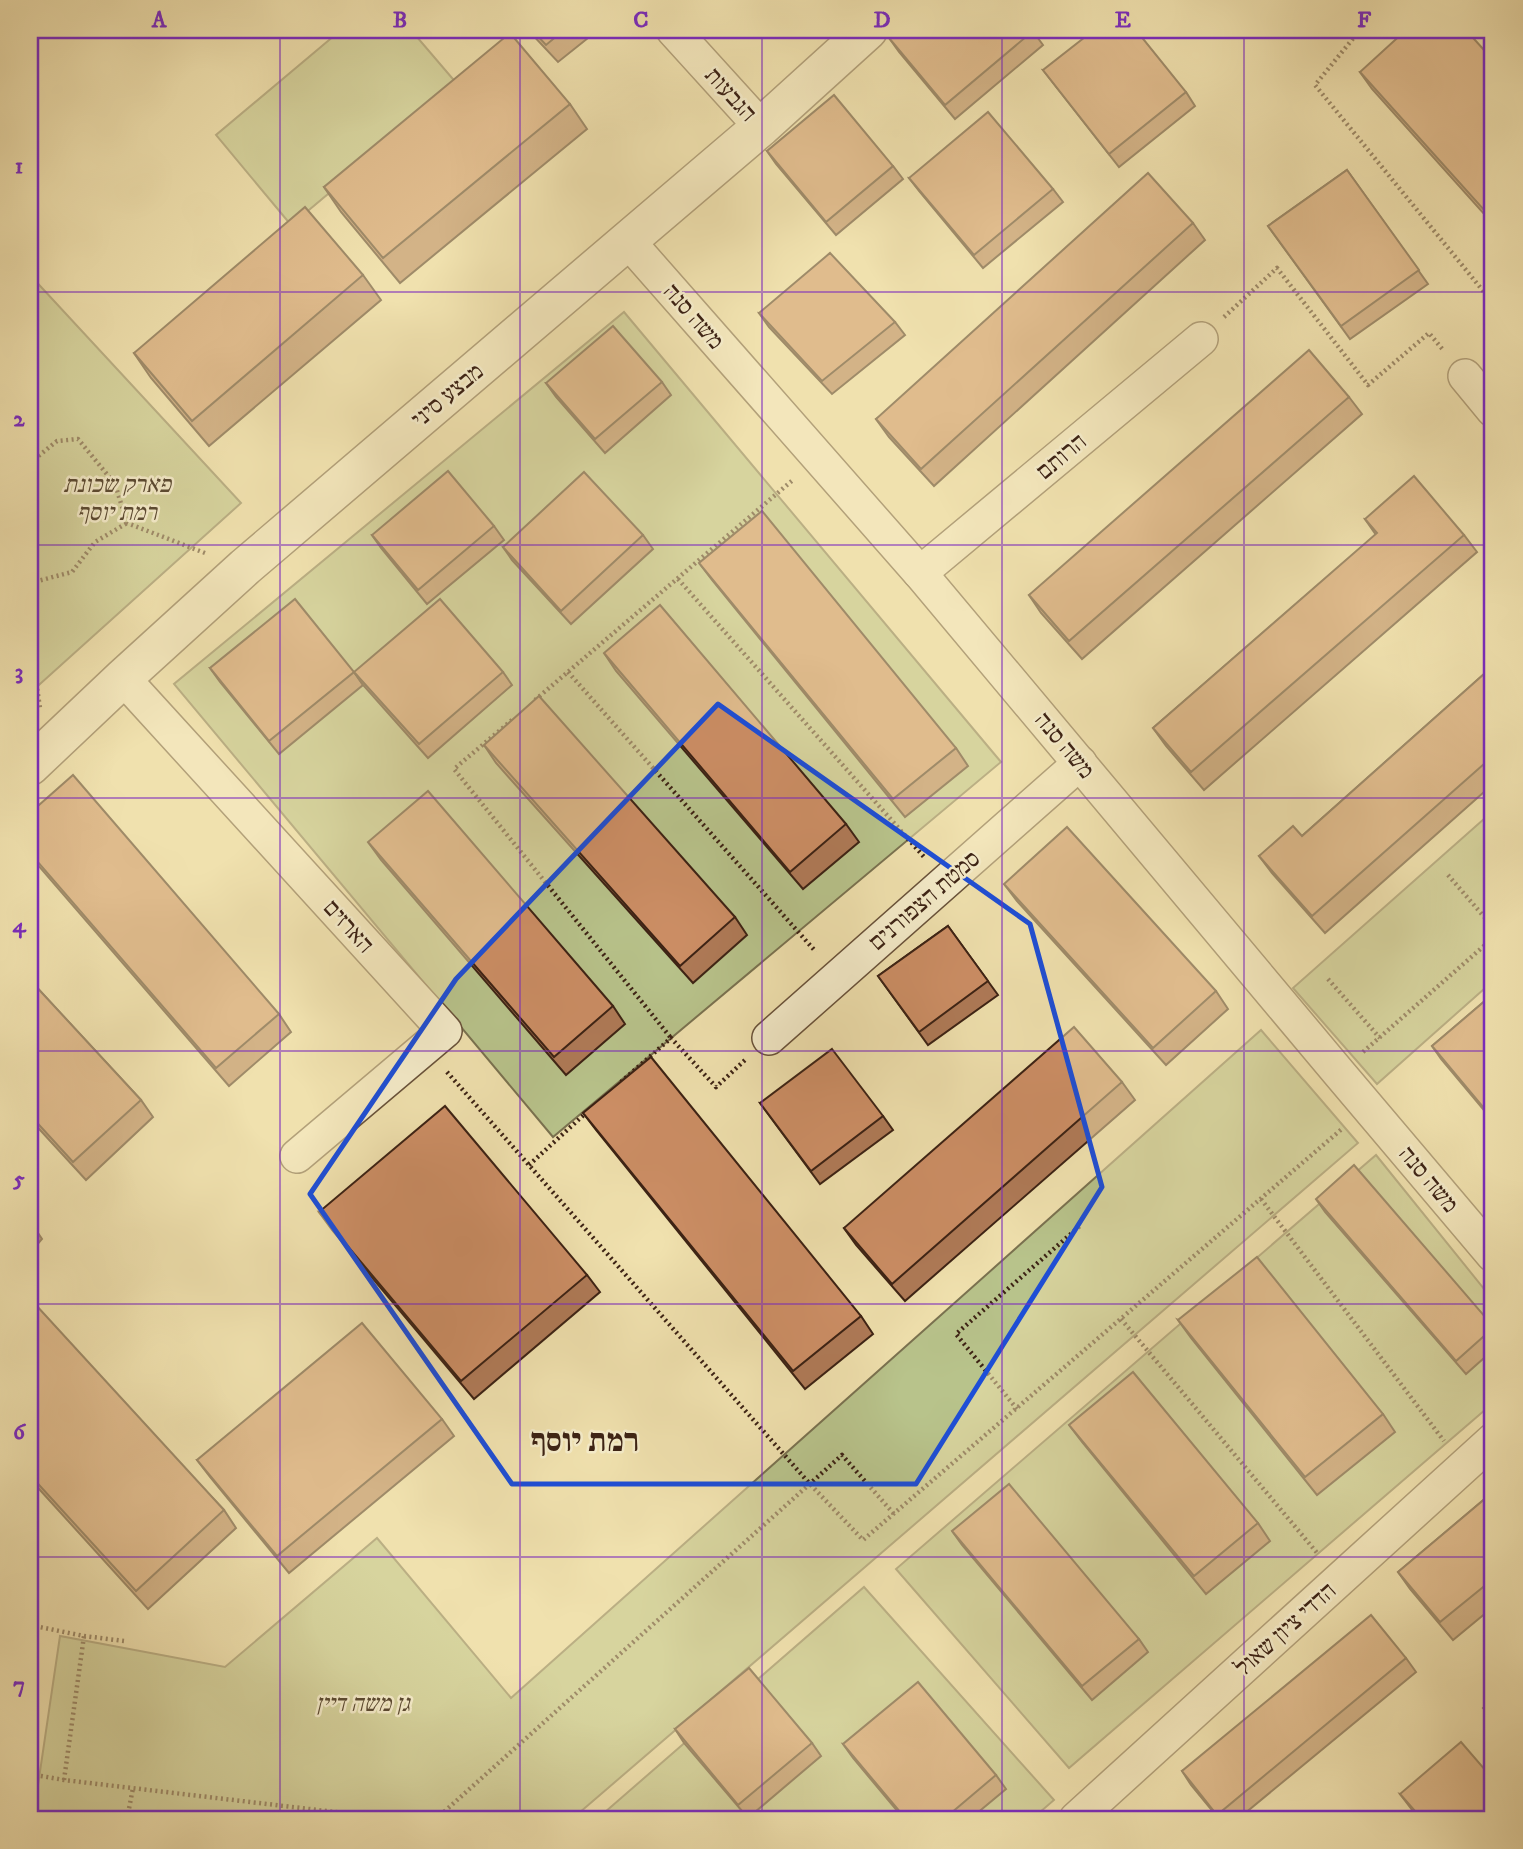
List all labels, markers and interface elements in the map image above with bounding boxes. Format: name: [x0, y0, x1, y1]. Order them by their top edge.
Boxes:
text: A: [151, 6, 168, 35]
text: B: [393, 6, 407, 35]
text: C: [633, 6, 649, 35]
text: D: [873, 6, 891, 35]
text: E: [1115, 6, 1131, 35]
text: F: [1357, 6, 1372, 35]
street label: הגבעות: [698, 61, 763, 128]
text: 1: [15, 152, 23, 181]
street label: משה סנה: [656, 277, 730, 356]
street label: מבצע סיני: [405, 357, 490, 435]
text: 2: [13, 405, 25, 434]
street label: הרותם: [1030, 427, 1093, 487]
park label: פארק שכונת רמת יוסף: [63, 470, 173, 528]
text: 3: [15, 658, 23, 687]
street label: משה סנה: [1028, 706, 1101, 785]
street label: סמטת הצפורנים: [863, 844, 987, 957]
street label: הארזים: [316, 894, 380, 960]
text: 4: [12, 911, 27, 940]
street label: משה סנה: [1392, 1140, 1465, 1219]
text: 5: [12, 1165, 25, 1194]
text: 6: [13, 1418, 27, 1447]
district label: רמת יוסף: [531, 1422, 639, 1462]
street label: הדדי ציון שאול: [1229, 1576, 1343, 1683]
text: 7: [13, 1671, 25, 1700]
park label: גן משה דיין: [316, 1689, 412, 1719]

